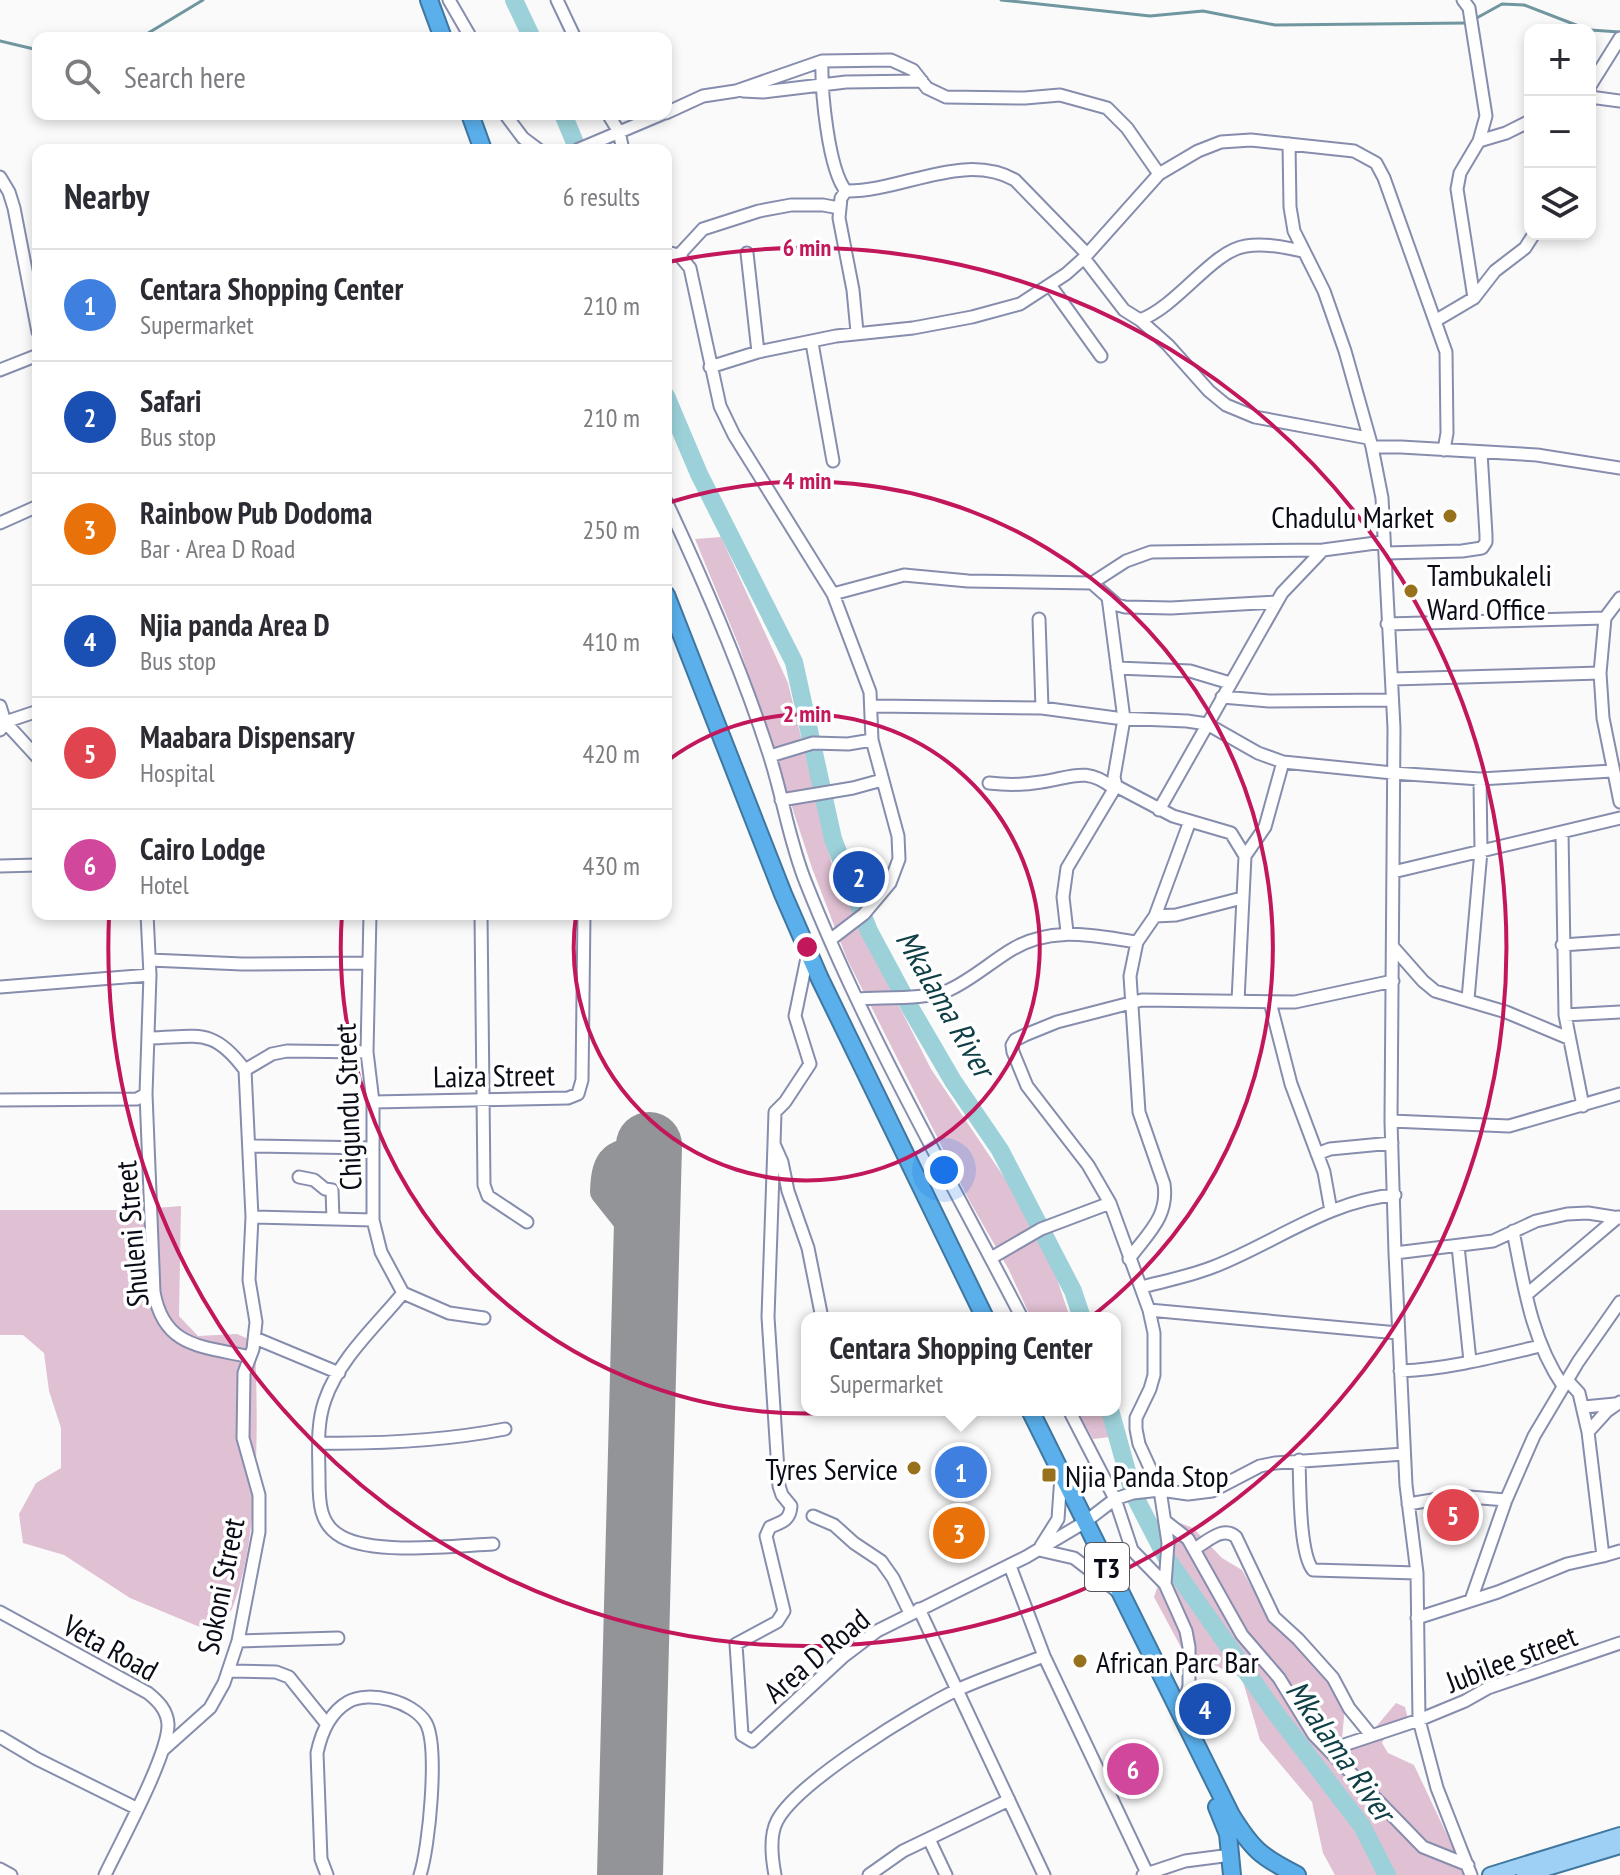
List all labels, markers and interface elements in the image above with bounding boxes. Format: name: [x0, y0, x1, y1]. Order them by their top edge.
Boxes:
map controls: [1524, 24, 1596, 240]
button: +: [1524, 24, 1596, 96]
search box: [32, 32, 672, 120]
icon: search: [60, 54, 104, 98]
text: Search here: [124, 57, 246, 96]
button: −: [1524, 96, 1596, 168]
button: layers: [1524, 168, 1596, 240]
text: Nearby: [64, 174, 149, 218]
text: 6 results: [563, 180, 640, 213]
text: 6 min: [783, 232, 831, 263]
text: Centara Shopping Center: [140, 269, 403, 308]
text: 1: [84, 289, 96, 322]
text: 210 m: [582, 289, 640, 322]
text: Supermarket: [140, 308, 254, 341]
text: Safari: [140, 381, 202, 420]
text: 2: [84, 401, 96, 434]
text: 210 m: [582, 401, 640, 434]
text: Bus stop: [140, 420, 216, 453]
text: 4 min: [783, 465, 831, 496]
text: Rainbow Pub Dodoma: [140, 493, 372, 532]
place label: Chadulu Market: [1271, 497, 1435, 536]
marker: Chadulu Market: [1441, 507, 1459, 525]
text: 3: [84, 513, 96, 546]
text: 250 m: [582, 513, 640, 546]
text: Bar · Area D Road: [140, 532, 295, 565]
place label: Tambukaleli Ward Office: [1427, 555, 1552, 628]
marker: Tambukaleli Ward Office: [1402, 582, 1420, 600]
text: Njia panda Area D: [140, 605, 330, 644]
text: 4: [84, 625, 96, 658]
text: 410 m: [582, 625, 640, 658]
text: Bus stop: [140, 644, 216, 677]
text: 2 min: [783, 698, 831, 729]
text: Maabara Dispensary: [140, 717, 354, 756]
text: 5: [84, 737, 96, 770]
text: 420 m: [582, 737, 640, 770]
text: Hospital: [140, 756, 215, 789]
text: Cairo Lodge: [140, 829, 266, 868]
pin: 2: [833, 847, 885, 907]
text: 6: [84, 849, 96, 882]
text: 430 m: [582, 849, 640, 882]
text: Hotel: [140, 868, 189, 901]
water label: Mkalama River: [887, 922, 1007, 1088]
centre of rings: [793, 933, 821, 961]
street label: Chigundu Street: [325, 1022, 369, 1191]
street label: Laiza Street: [433, 1054, 556, 1096]
your location: [924, 1150, 964, 1190]
street label: Shuleni Street: [105, 1159, 157, 1309]
popup: [801, 1312, 1121, 1416]
text: Centara Shopping Center: [829, 1328, 1093, 1367]
text: Supermarket: [829, 1367, 943, 1400]
pin: 1: [935, 1442, 987, 1502]
place label: Tyres Service: [765, 1449, 898, 1488]
place label: Njia Panda Stop: [1065, 1456, 1229, 1495]
marker: Tyres Service: [905, 1459, 923, 1477]
marker: Njia Panda Stop: [1040, 1466, 1058, 1484]
pin: 5: [1427, 1485, 1479, 1545]
pin: 3: [933, 1503, 985, 1563]
street label: Sokoni Street: [188, 1514, 252, 1658]
road number: T3: [1085, 1543, 1129, 1591]
street label: Area D Road: [755, 1599, 877, 1711]
street label: Veta Road: [56, 1605, 165, 1689]
street label: Jubilee street: [1439, 1615, 1583, 1701]
place label: African Parc Bar: [1096, 1642, 1259, 1681]
marker: African Parc Bar: [1071, 1652, 1089, 1670]
water label: Mkalama River: [1277, 1671, 1407, 1832]
pin: 4: [1179, 1679, 1231, 1739]
pin: 6: [1107, 1739, 1159, 1799]

